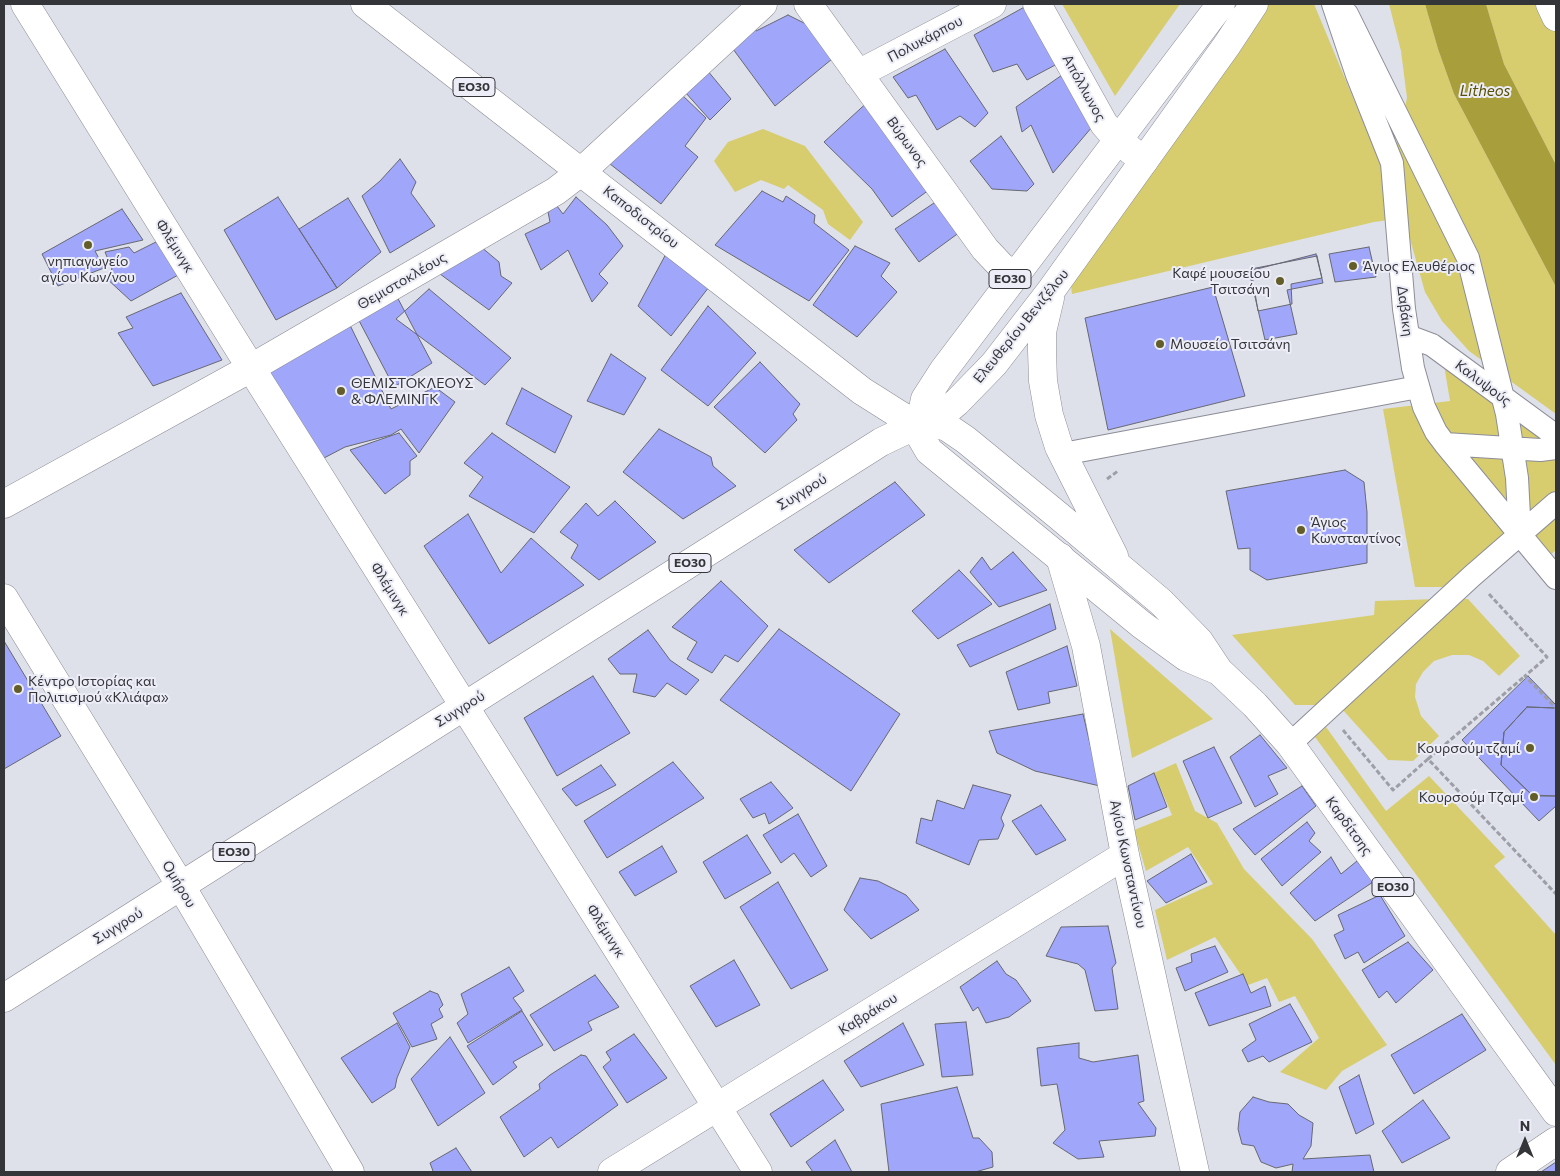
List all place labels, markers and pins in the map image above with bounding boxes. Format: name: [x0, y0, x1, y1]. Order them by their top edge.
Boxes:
marker: νηπιαγωγείο αγίου Κων/νου: [82, 239, 94, 251]
place label: νηπιαγωγείο αγίου Κων/νου: [41, 253, 135, 286]
place label: Άγιος Ελευθέριος: [1363, 258, 1475, 274]
marker: Άγιος Ελευθέριος: [1347, 260, 1359, 272]
place label: Καφέ μουσείου Τσιτσάνη: [1172, 265, 1270, 298]
marker: Καφέ μουσείου Τσιτσάνη: [1274, 275, 1286, 287]
place label: Μουσείο Τσιτσάνη: [1170, 336, 1290, 352]
marker: Μουσείο Τσιτσάνη: [1154, 338, 1166, 350]
place label: ΘΕΜΙΣΤΟΚΛΕΟΥΣ & ΦΛΕΜΙΝΓΚ: [351, 375, 473, 408]
marker: ΘΕΜΙΣΤΟΚΛΕΟΥΣ & ΦΛΕΜΙΝΓΚ: [335, 385, 347, 397]
place label: Άγιος Κωνσταντίνος: [1311, 514, 1401, 546]
marker: Άγιος Κωνσταντίνος: [1295, 524, 1307, 536]
place label: Κέντρο Ιστορίας και Πολιτισμού «Κλιάφα»: [28, 673, 169, 706]
marker: Κέντρο Ιστορίας και Πολιτισμού «Κλιάφα»: [12, 683, 24, 695]
place label: Κουρσούμ τζαμί: [1417, 740, 1520, 756]
marker: Κουρσούμ τζαμί: [1524, 742, 1536, 754]
place label: Κουρσούμ Τζαμί: [1419, 789, 1524, 805]
marker: Κουρσούμ Τζαμί: [1528, 791, 1540, 803]

